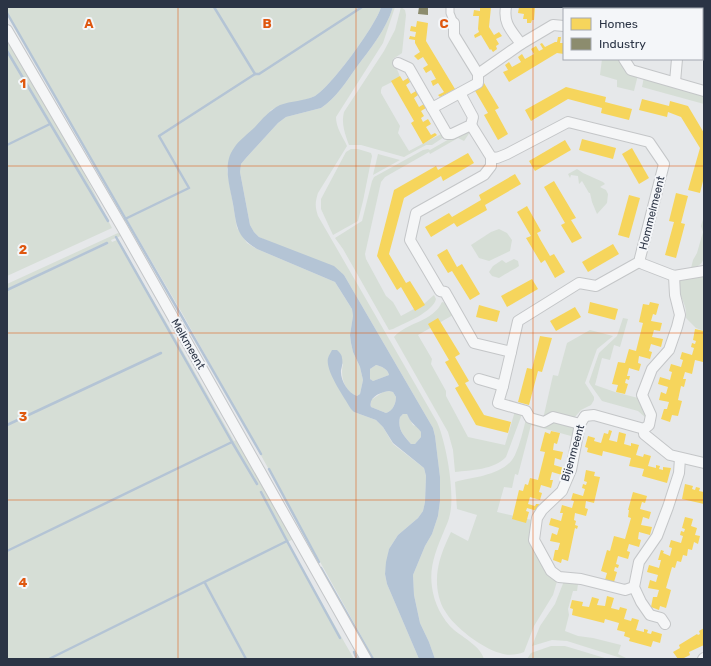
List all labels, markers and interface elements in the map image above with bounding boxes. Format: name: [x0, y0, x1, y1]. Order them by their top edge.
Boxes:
legend: [563, 8, 703, 60]
text: A: [84, 16, 94, 31]
text: B: [262, 16, 272, 31]
text: C: [439, 16, 449, 31]
text: Homes: [599, 17, 638, 31]
text: Industry: [599, 37, 646, 51]
text: 1: [20, 76, 26, 91]
street label: Hommelmeent: [637, 174, 668, 251]
text: 2: [19, 242, 27, 257]
street label: Melkmeent: [168, 316, 208, 372]
text: 3: [19, 409, 28, 424]
street label: Bijenmeent: [559, 422, 588, 483]
text: 4: [19, 575, 28, 590]

